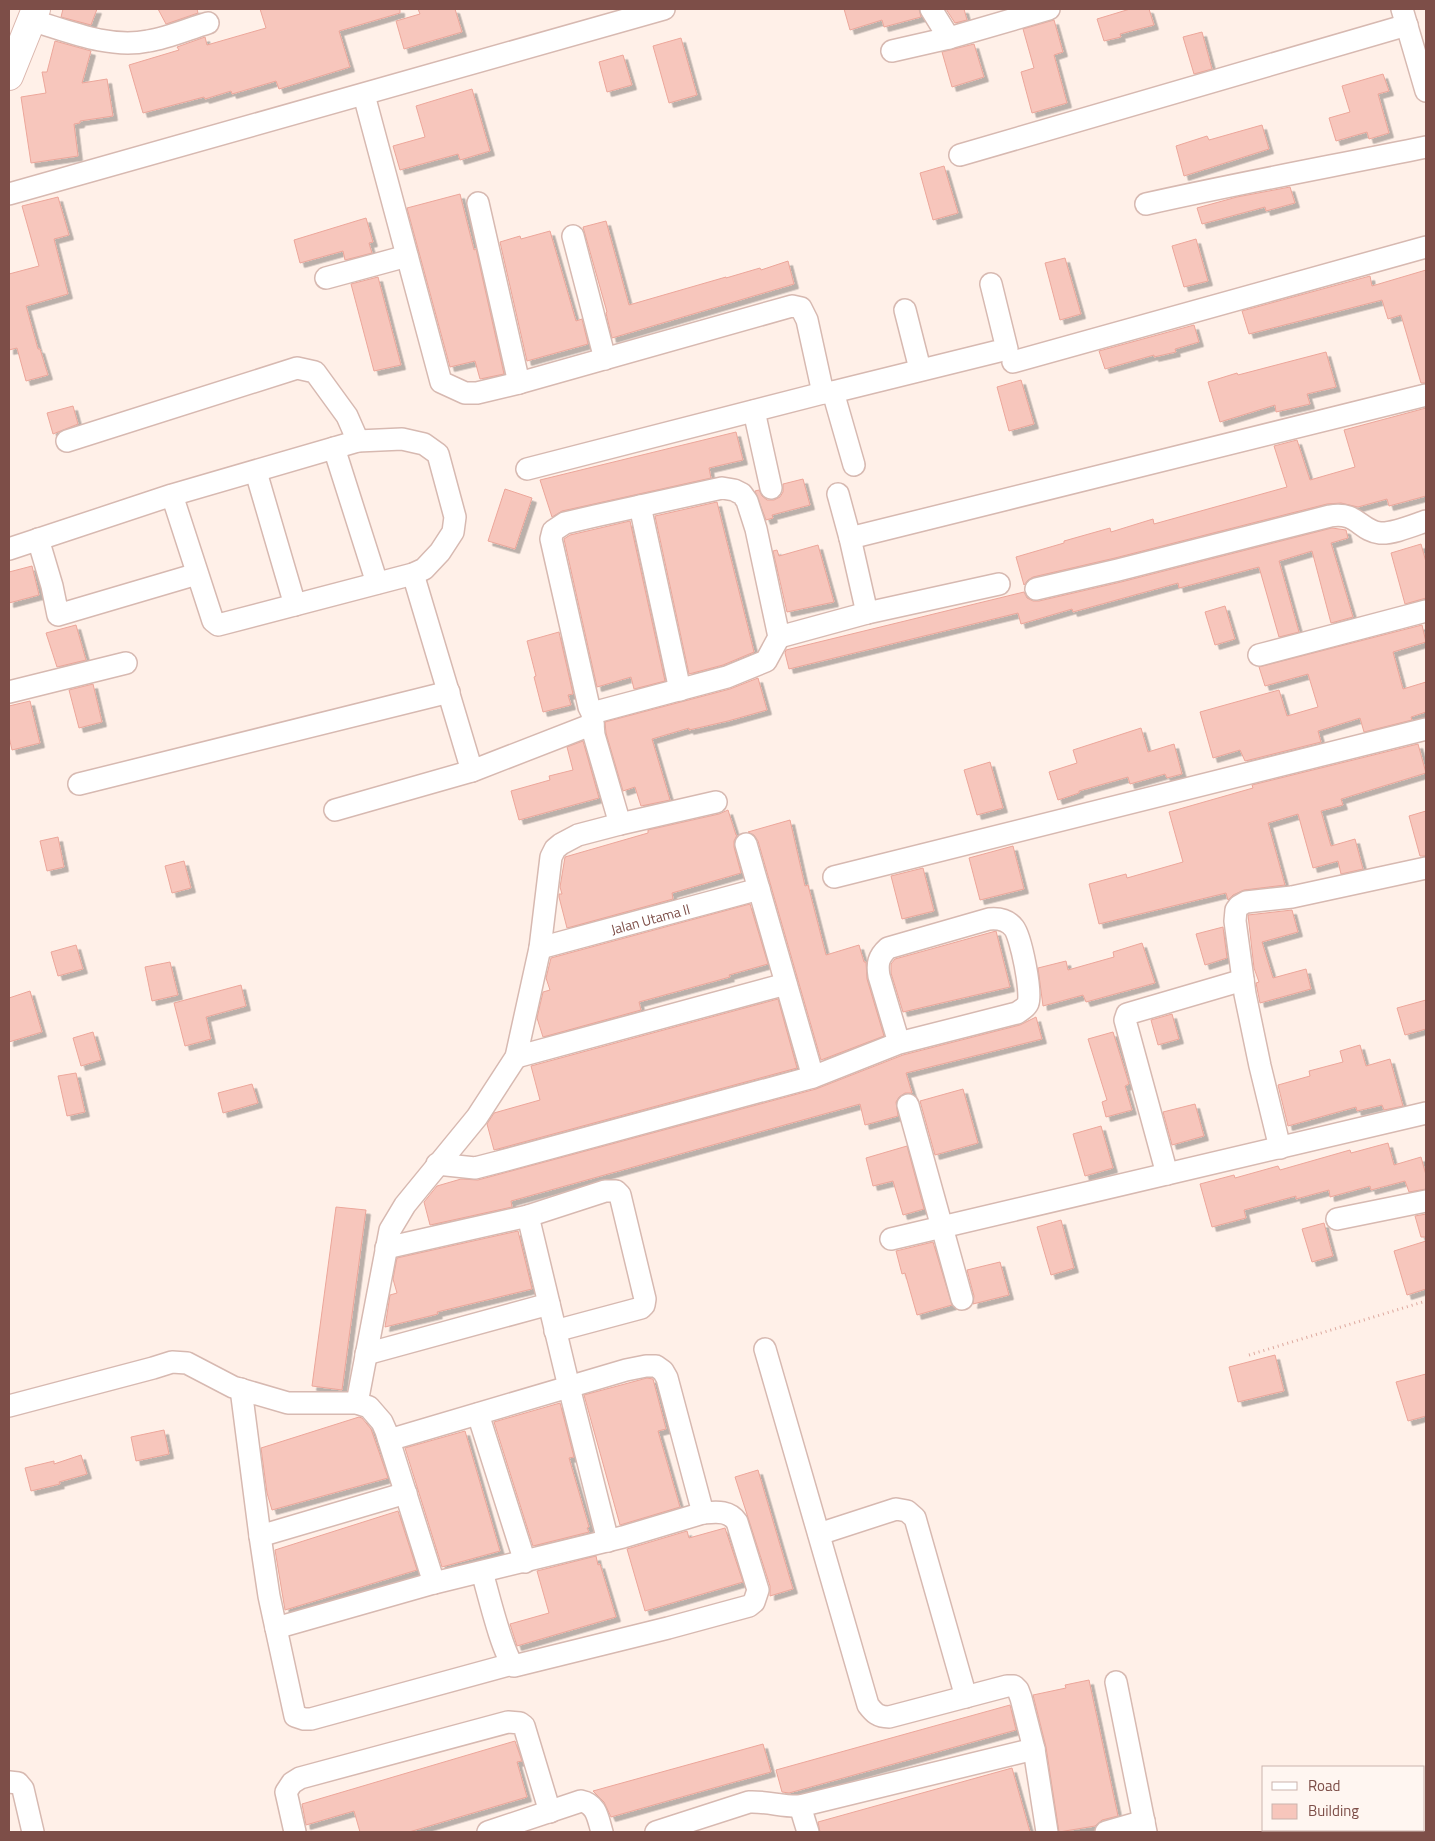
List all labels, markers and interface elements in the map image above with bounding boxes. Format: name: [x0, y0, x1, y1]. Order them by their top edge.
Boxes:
street label: Jalan Utama ll: [608, 898, 692, 939]
legend: [1262, 1766, 1425, 1831]
text: Road: [1308, 1774, 1340, 1797]
text: Building: [1308, 1799, 1359, 1822]

